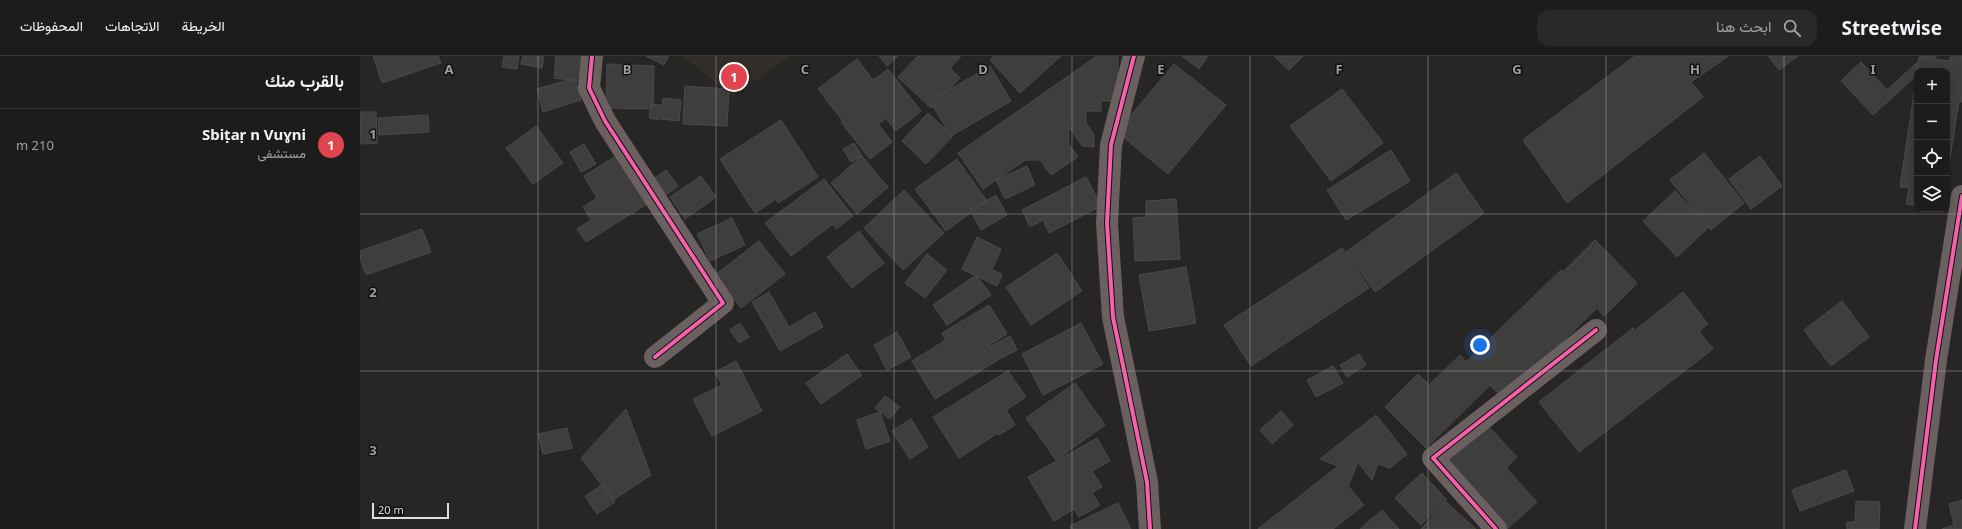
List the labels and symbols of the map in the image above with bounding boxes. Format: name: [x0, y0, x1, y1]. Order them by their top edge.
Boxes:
text: A: [445, 60, 454, 78]
text: B: [623, 60, 631, 78]
text: C: [801, 60, 809, 78]
text: D: [978, 60, 988, 78]
text: E: [1157, 60, 1165, 78]
text: F: [1335, 60, 1343, 78]
text: G: [1512, 60, 1522, 78]
text: H: [1690, 60, 1700, 78]
text: I: [1870, 60, 1876, 78]
pin: 1: [721, 62, 747, 92]
text: 1: [369, 125, 377, 143]
text: 2: [369, 283, 377, 301]
your location: [1470, 335, 1490, 355]
text: 3: [369, 441, 377, 459]
scale bar: [372, 501, 449, 520]

